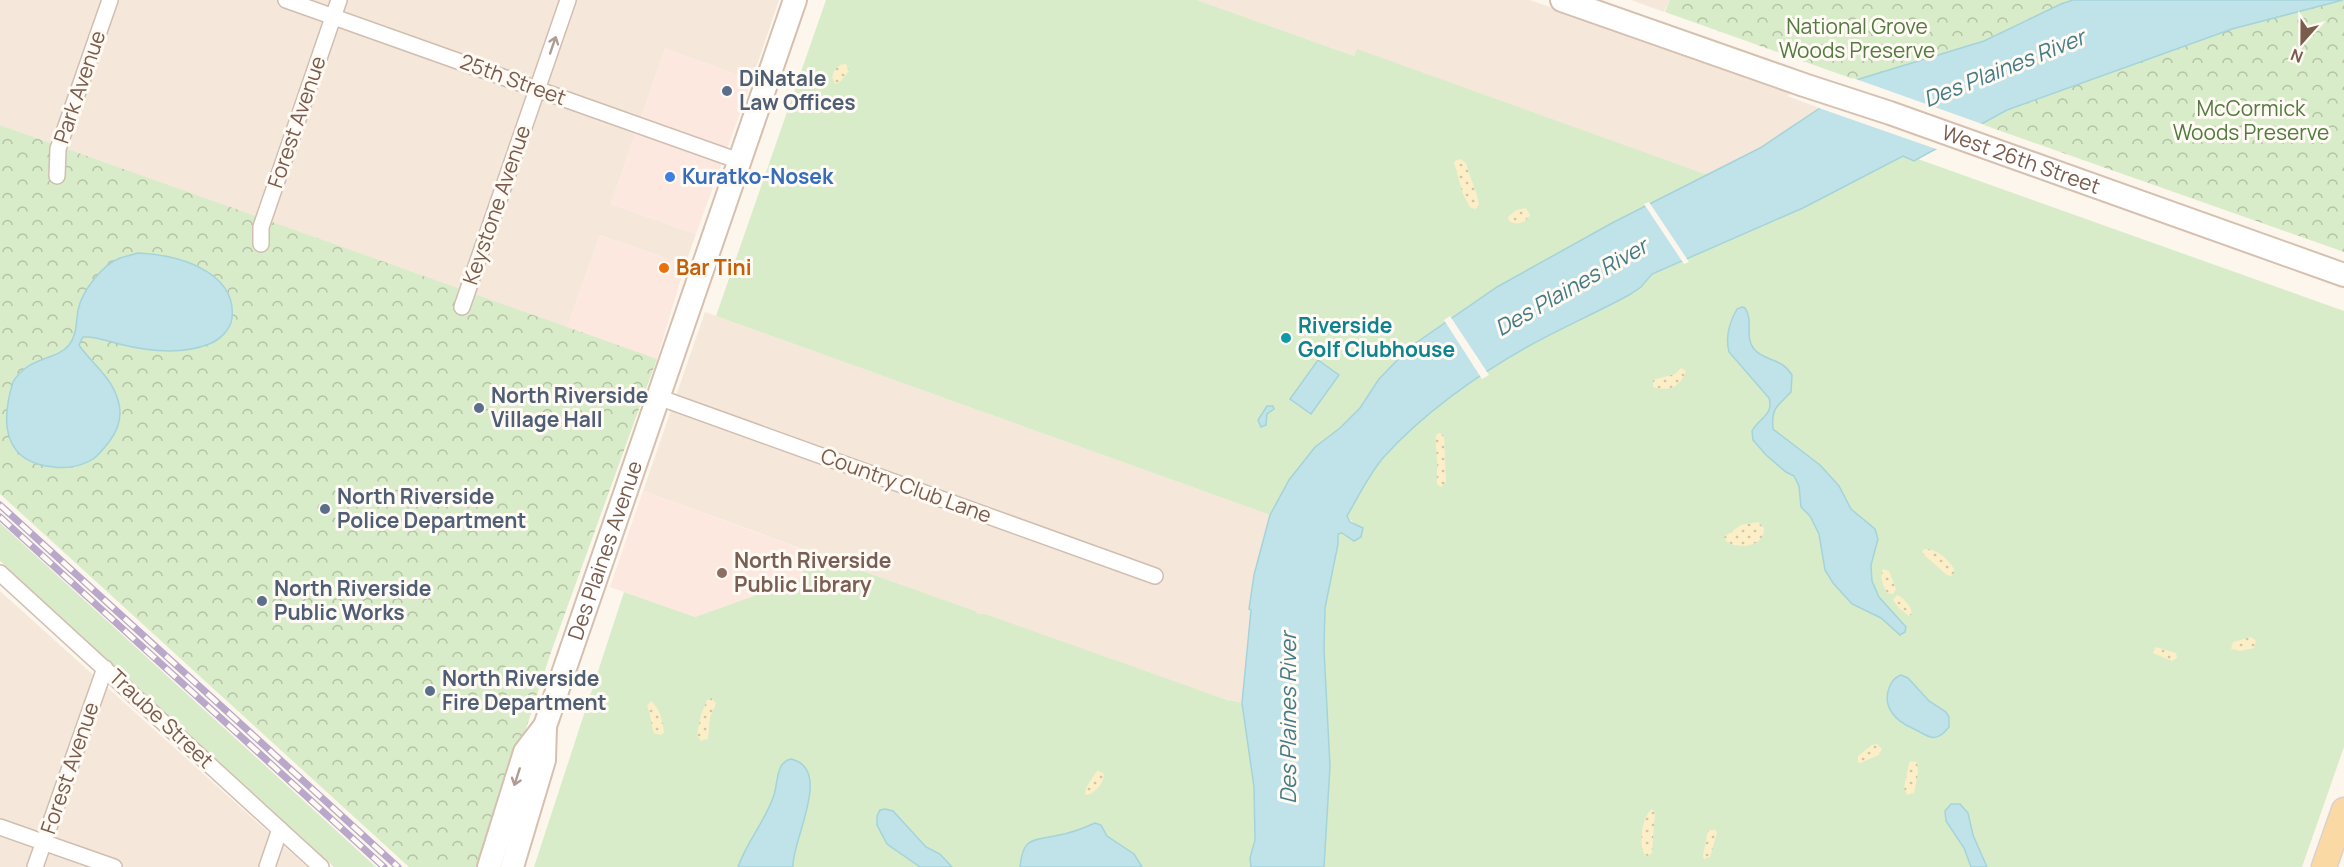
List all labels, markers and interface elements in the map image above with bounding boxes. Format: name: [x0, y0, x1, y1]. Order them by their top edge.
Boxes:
park label: National Grove Woods Preserve: [1779, 12, 1935, 64]
north arrow: [2272, 12, 2332, 72]
water label: Des Plaines River: [1919, 21, 2092, 114]
street label: Park Avenue: [47, 26, 111, 147]
one-way arrow: [548, 36, 559, 55]
text: N: [2287, 44, 2306, 68]
street label: 25th Street: [456, 47, 570, 111]
street label: Forest Avenue: [260, 52, 332, 191]
place label: DiNatale Law Offices: [739, 64, 856, 116]
marker: DiNatale Law Offices: [720, 84, 734, 98]
park label: McCormick Woods Preserve: [2173, 94, 2329, 146]
street label: West 26th Street: [1938, 118, 2104, 200]
street label: Keystone Avenue: [456, 121, 536, 288]
place label: Kuratko-Nosek: [682, 162, 834, 190]
marker: Kuratko-Nosek: [663, 170, 677, 184]
water label: Des Plaines River: [1489, 230, 1656, 343]
place label: Bar Tini: [676, 253, 752, 281]
marker: Bar Tini: [657, 261, 671, 275]
place label: Riverside Golf Clubhouse: [1298, 311, 1455, 363]
marker: Riverside Golf Clubhouse: [1279, 331, 1293, 345]
place label: North Riverside Village Hall: [491, 381, 648, 433]
marker: North Riverside Village Hall: [472, 401, 486, 415]
street label: Country Club Lane: [817, 441, 996, 529]
street label: Des Plaines Avenue: [561, 457, 648, 643]
place label: North Riverside Police Department: [337, 482, 526, 534]
marker: North Riverside Police Department: [318, 502, 332, 516]
place label: North Riverside Public Library: [734, 546, 891, 598]
marker: North Riverside Public Library: [715, 566, 729, 580]
place label: North Riverside Public Works: [274, 574, 431, 626]
marker: North Riverside Public Works: [255, 594, 269, 608]
water label: Des Plaines River: [1273, 629, 1303, 804]
street label: Traube Street: [103, 663, 220, 774]
place label: North Riverside Fire Department: [442, 664, 607, 716]
marker: North Riverside Fire Department: [423, 684, 437, 698]
street label: Forest Avenue: [33, 698, 105, 837]
one-way arrow: [511, 767, 522, 786]

